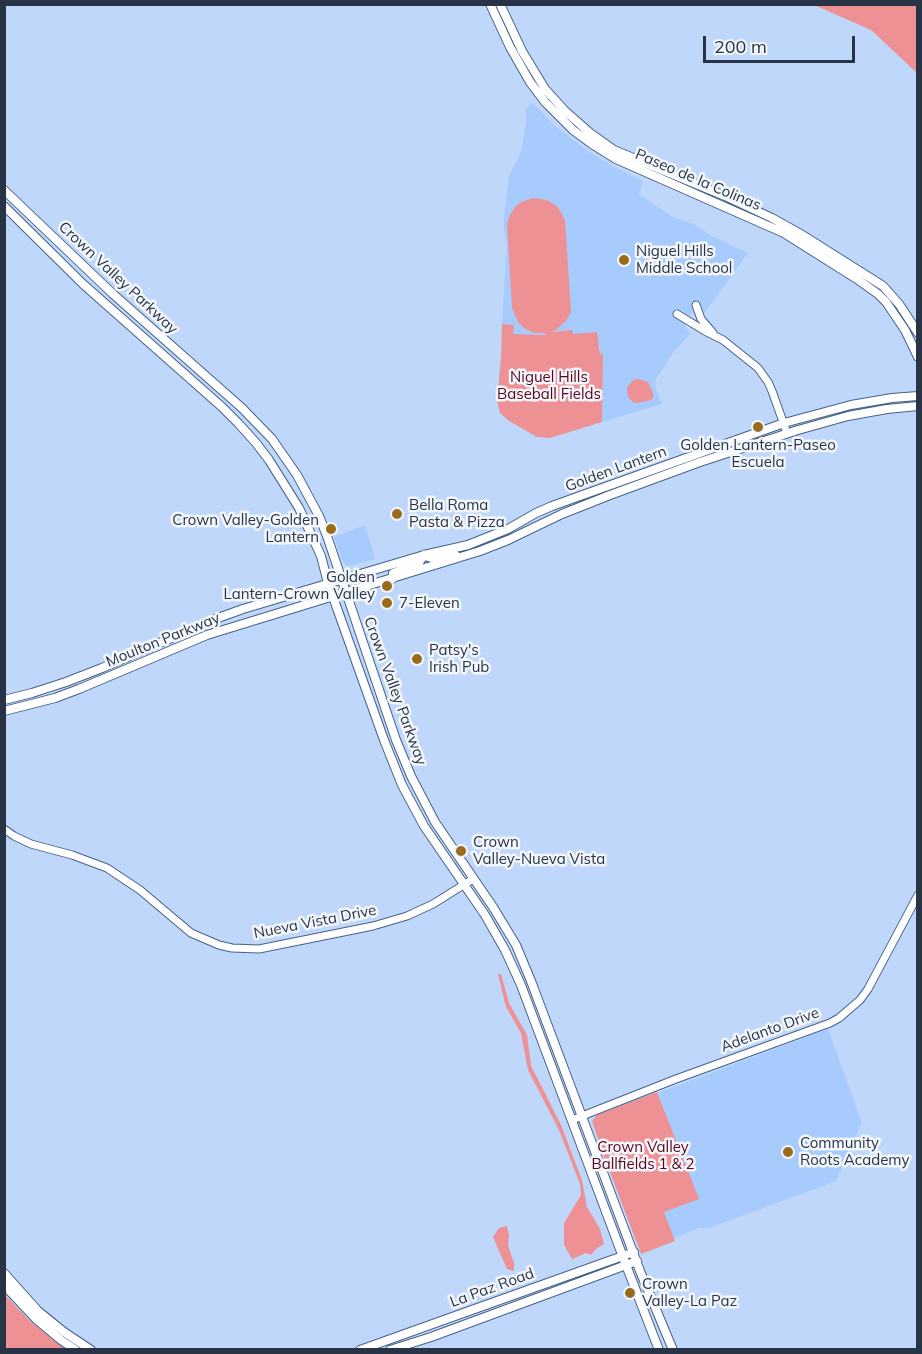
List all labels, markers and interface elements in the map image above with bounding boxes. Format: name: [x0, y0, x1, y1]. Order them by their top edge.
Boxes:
scale bar: [706, 24, 858, 62]
text: 200 m: [714, 35, 767, 58]
street label: Paseo de la Colinas: [632, 145, 764, 215]
street label: Crown Valley Parkway: [55, 218, 181, 338]
place label: Niguel Hills Middle School: [636, 242, 732, 277]
marker: Niguel Hills Middle School: [617, 253, 631, 267]
park label: Niguel Hills Baseball Fields: [497, 368, 601, 403]
marker: Golden Lantern-Paseo Escuela: [751, 420, 765, 434]
place label: Golden Lantern-Paseo Escuela: [680, 436, 836, 471]
street label: Golden Lantern: [563, 442, 669, 496]
place label: Bella Roma Pasta & Pizza: [409, 496, 505, 531]
marker: Bella Roma Pasta & Pizza: [390, 507, 404, 521]
place label: Crown Valley-Golden Lantern: [172, 511, 319, 546]
marker: Crown Valley-Golden Lantern: [324, 522, 338, 536]
place label: Golden Lantern-Crown Valley: [223, 568, 375, 603]
marker: Golden Lantern-Crown Valley: [380, 579, 394, 593]
place label: 7-Eleven: [399, 594, 460, 612]
marker: 7-Eleven: [380, 596, 394, 610]
street label: Moulton Parkway: [103, 609, 223, 671]
street label: Crown Valley Parkway: [360, 614, 430, 768]
place label: Patsy's Irish Pub: [429, 641, 489, 676]
marker: Patsy's Irish Pub: [410, 652, 424, 666]
place label: Crown Valley-Nueva Vista: [473, 833, 605, 868]
marker: Crown Valley-Nueva Vista: [454, 844, 468, 858]
street label: Nueva Vista Drive: [252, 901, 378, 943]
street label: Adelanto Drive: [718, 1004, 822, 1056]
place label: Community Roots Academy: [800, 1134, 909, 1169]
park label: Crown Valley Ballfields 1 & 2: [592, 1138, 694, 1173]
marker: Community Roots Academy: [781, 1145, 795, 1159]
street label: La Paz Road: [448, 1264, 536, 1312]
place label: Crown Valley-La Paz: [642, 1275, 737, 1310]
marker: Crown Valley-La Paz: [623, 1286, 637, 1300]

